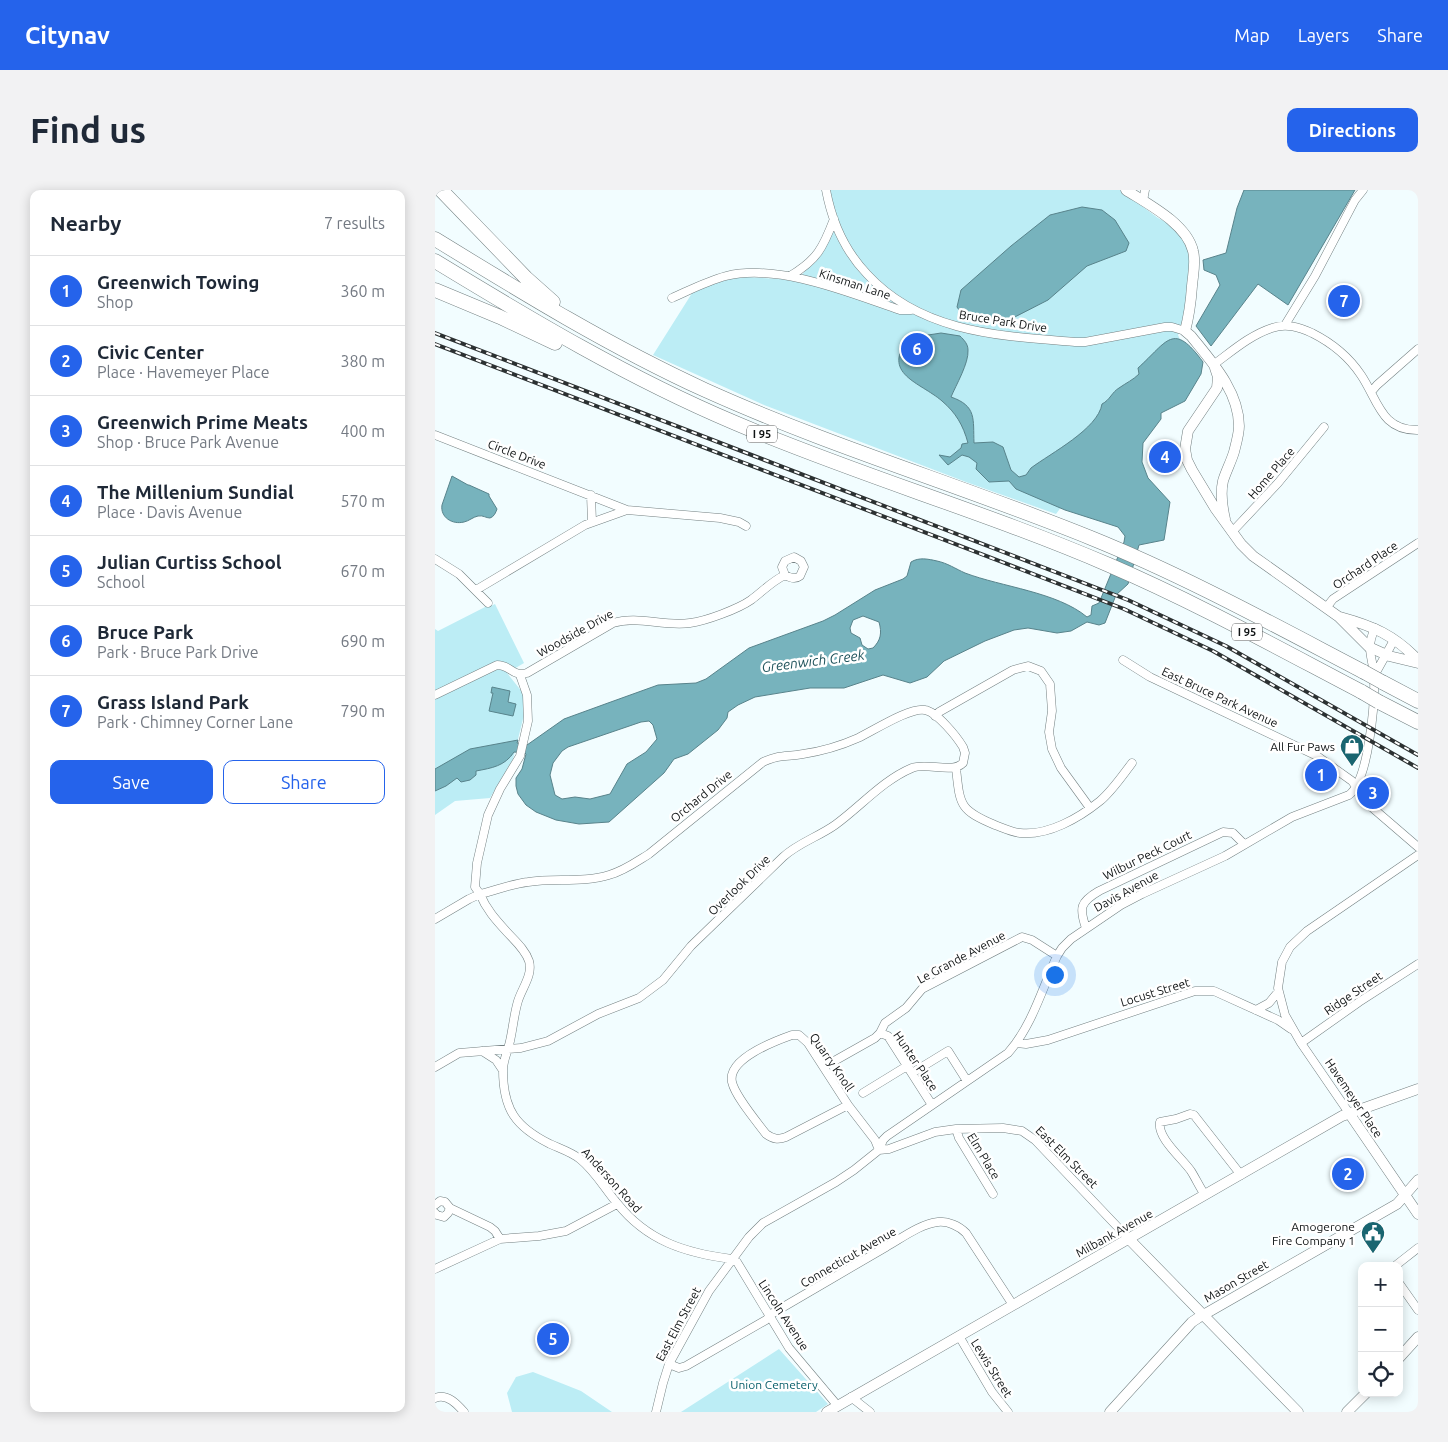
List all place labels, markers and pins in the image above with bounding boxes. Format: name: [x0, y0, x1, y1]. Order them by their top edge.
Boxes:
pin: 7: [1328, 282, 1360, 320]
pin: 6: [901, 330, 933, 368]
pin: 4: [1149, 438, 1181, 476]
shop icon: All Fur Paws: [1339, 733, 1365, 767]
place label: All Fur Paws: [1270, 740, 1335, 753]
pin: 1: [1305, 756, 1337, 794]
pin: 3: [1357, 774, 1389, 812]
pin: 2: [1332, 1155, 1364, 1193]
place label: Amogerone Fire Company 1: [1272, 1220, 1355, 1247]
public building icon: Amogerone Fire Company 1: [1360, 1220, 1386, 1254]
pin: 5: [537, 1320, 569, 1358]

